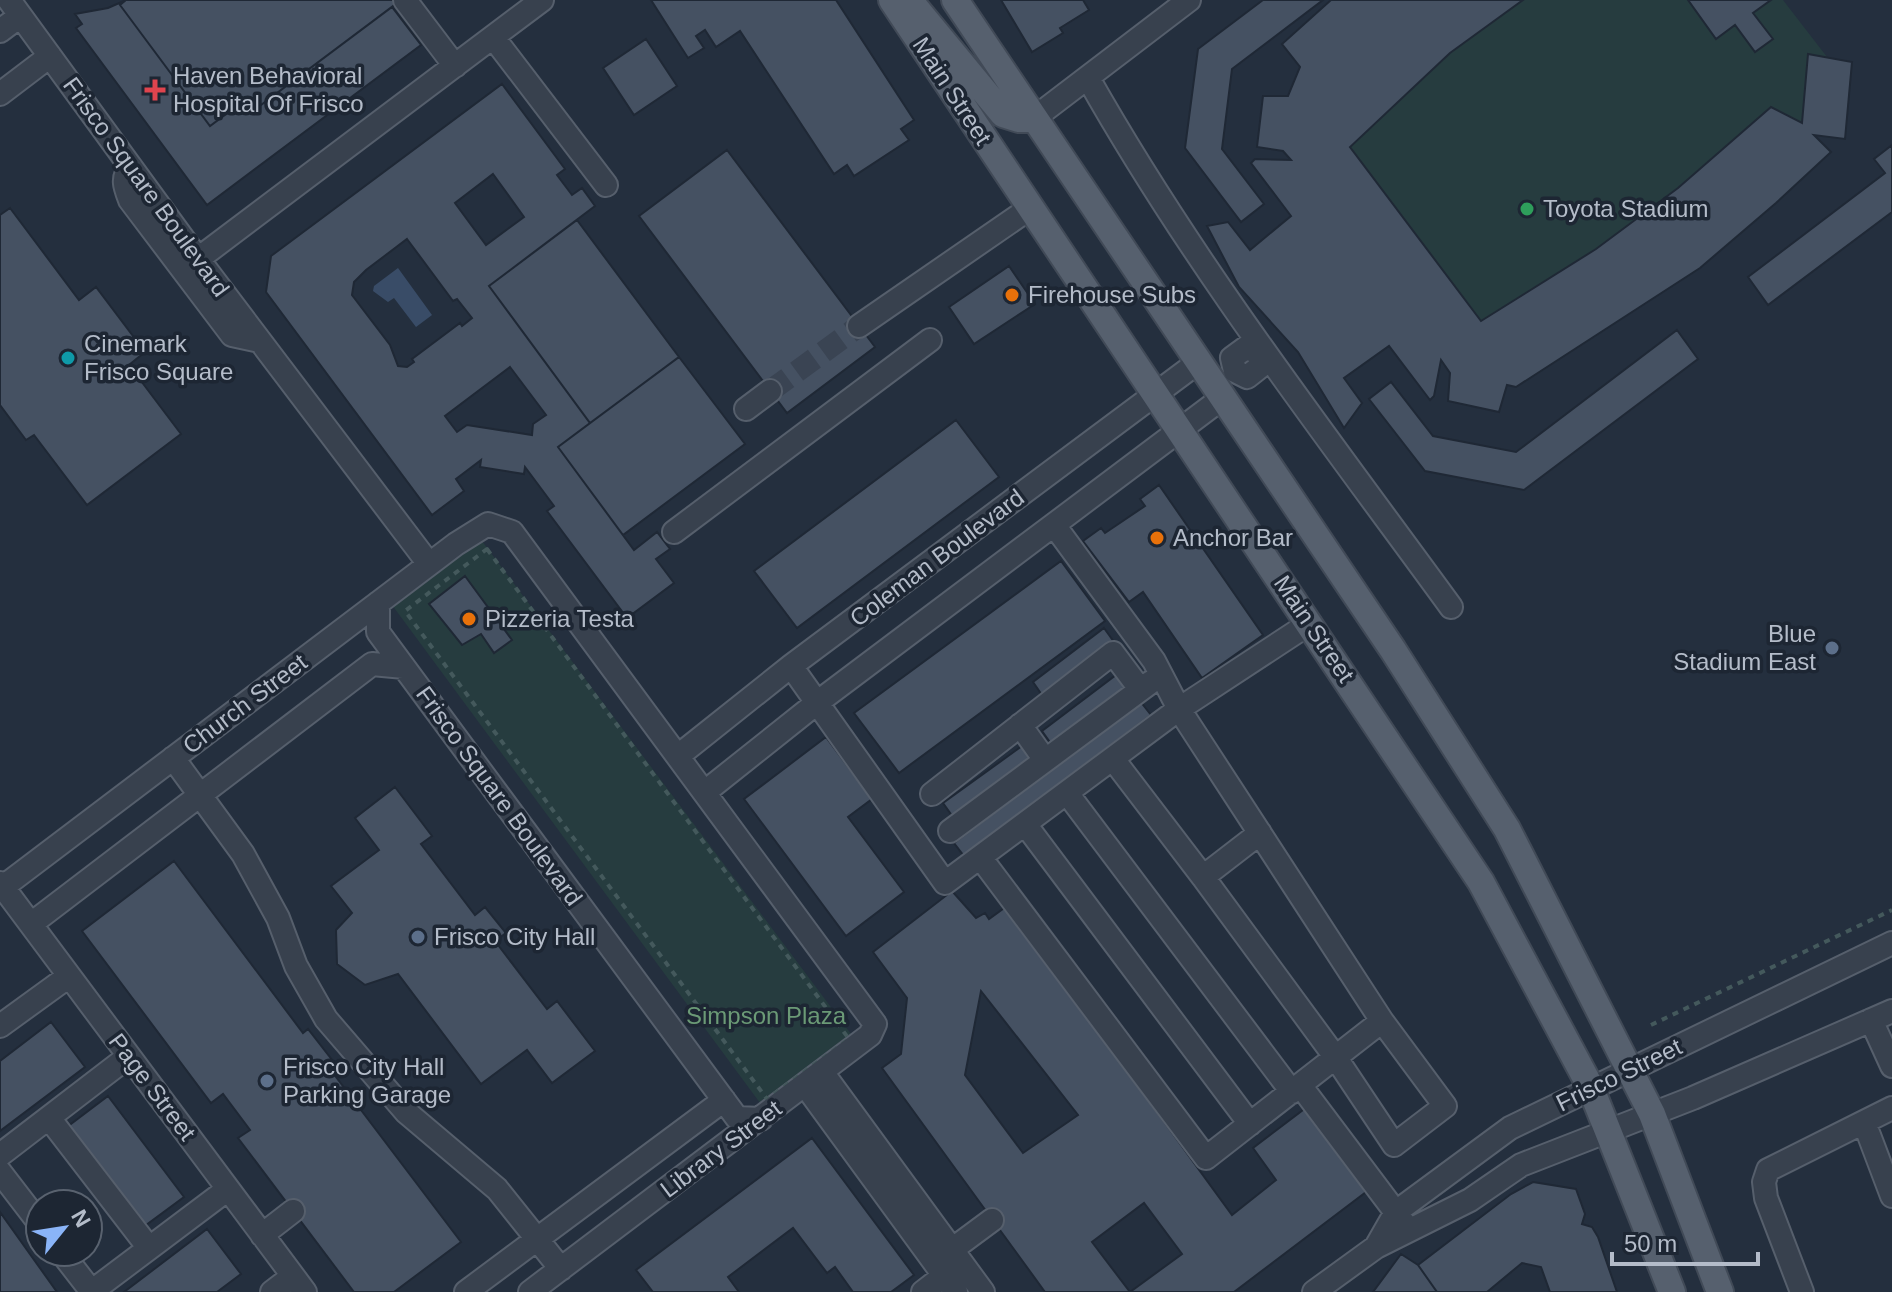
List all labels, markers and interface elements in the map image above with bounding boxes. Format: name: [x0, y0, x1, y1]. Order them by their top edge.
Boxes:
street label: Main Street: [908, 32, 997, 150]
place label: Haven Behavioral Hospital Of Frisco: [173, 62, 364, 117]
street label: Frisco Square Boulevard: [58, 72, 235, 301]
marker: Haven Behavioral Hospital Of Frisco: [144, 79, 166, 101]
place label: Toyota Stadium: [1543, 195, 1708, 222]
marker: Toyota Stadium: [1518, 200, 1536, 218]
place label: Firehouse Subs: [1028, 281, 1196, 308]
marker: Firehouse Subs: [1003, 286, 1021, 304]
place label: Cinemark Frisco Square: [84, 330, 233, 385]
marker: Cinemark Frisco Square: [59, 349, 77, 367]
street label: Coleman Boulevard: [844, 483, 1029, 632]
place label: Anchor Bar: [1173, 524, 1293, 551]
marker: Anchor Bar: [1148, 529, 1166, 547]
street label: Main Street: [1269, 570, 1360, 687]
place label: Pizzeria Testa: [485, 605, 635, 632]
marker: Pizzeria Testa: [460, 610, 478, 628]
place label: Blue Stadium East: [1673, 620, 1816, 675]
marker: Blue Stadium East: [1823, 639, 1841, 657]
street label: Church Street: [177, 648, 312, 759]
street label: Frisco Square Boulevard: [411, 681, 588, 910]
place label: Frisco City Hall: [434, 923, 595, 950]
marker: Frisco City Hall: [409, 928, 427, 946]
park label: Simpson Plaza: [686, 1002, 847, 1029]
street label: Page Street: [103, 1028, 202, 1146]
street label: Frisco Street: [1552, 1032, 1686, 1117]
place label: Frisco City Hall Parking Garage: [283, 1053, 451, 1108]
marker: Frisco City Hall Parking Garage: [258, 1072, 276, 1090]
street label: Library Street: [655, 1094, 787, 1203]
north arrow: [24, 1188, 104, 1268]
text: N: [66, 1205, 96, 1231]
scale bar: [1612, 1216, 1758, 1266]
text: 50 m: [1624, 1230, 1677, 1257]

